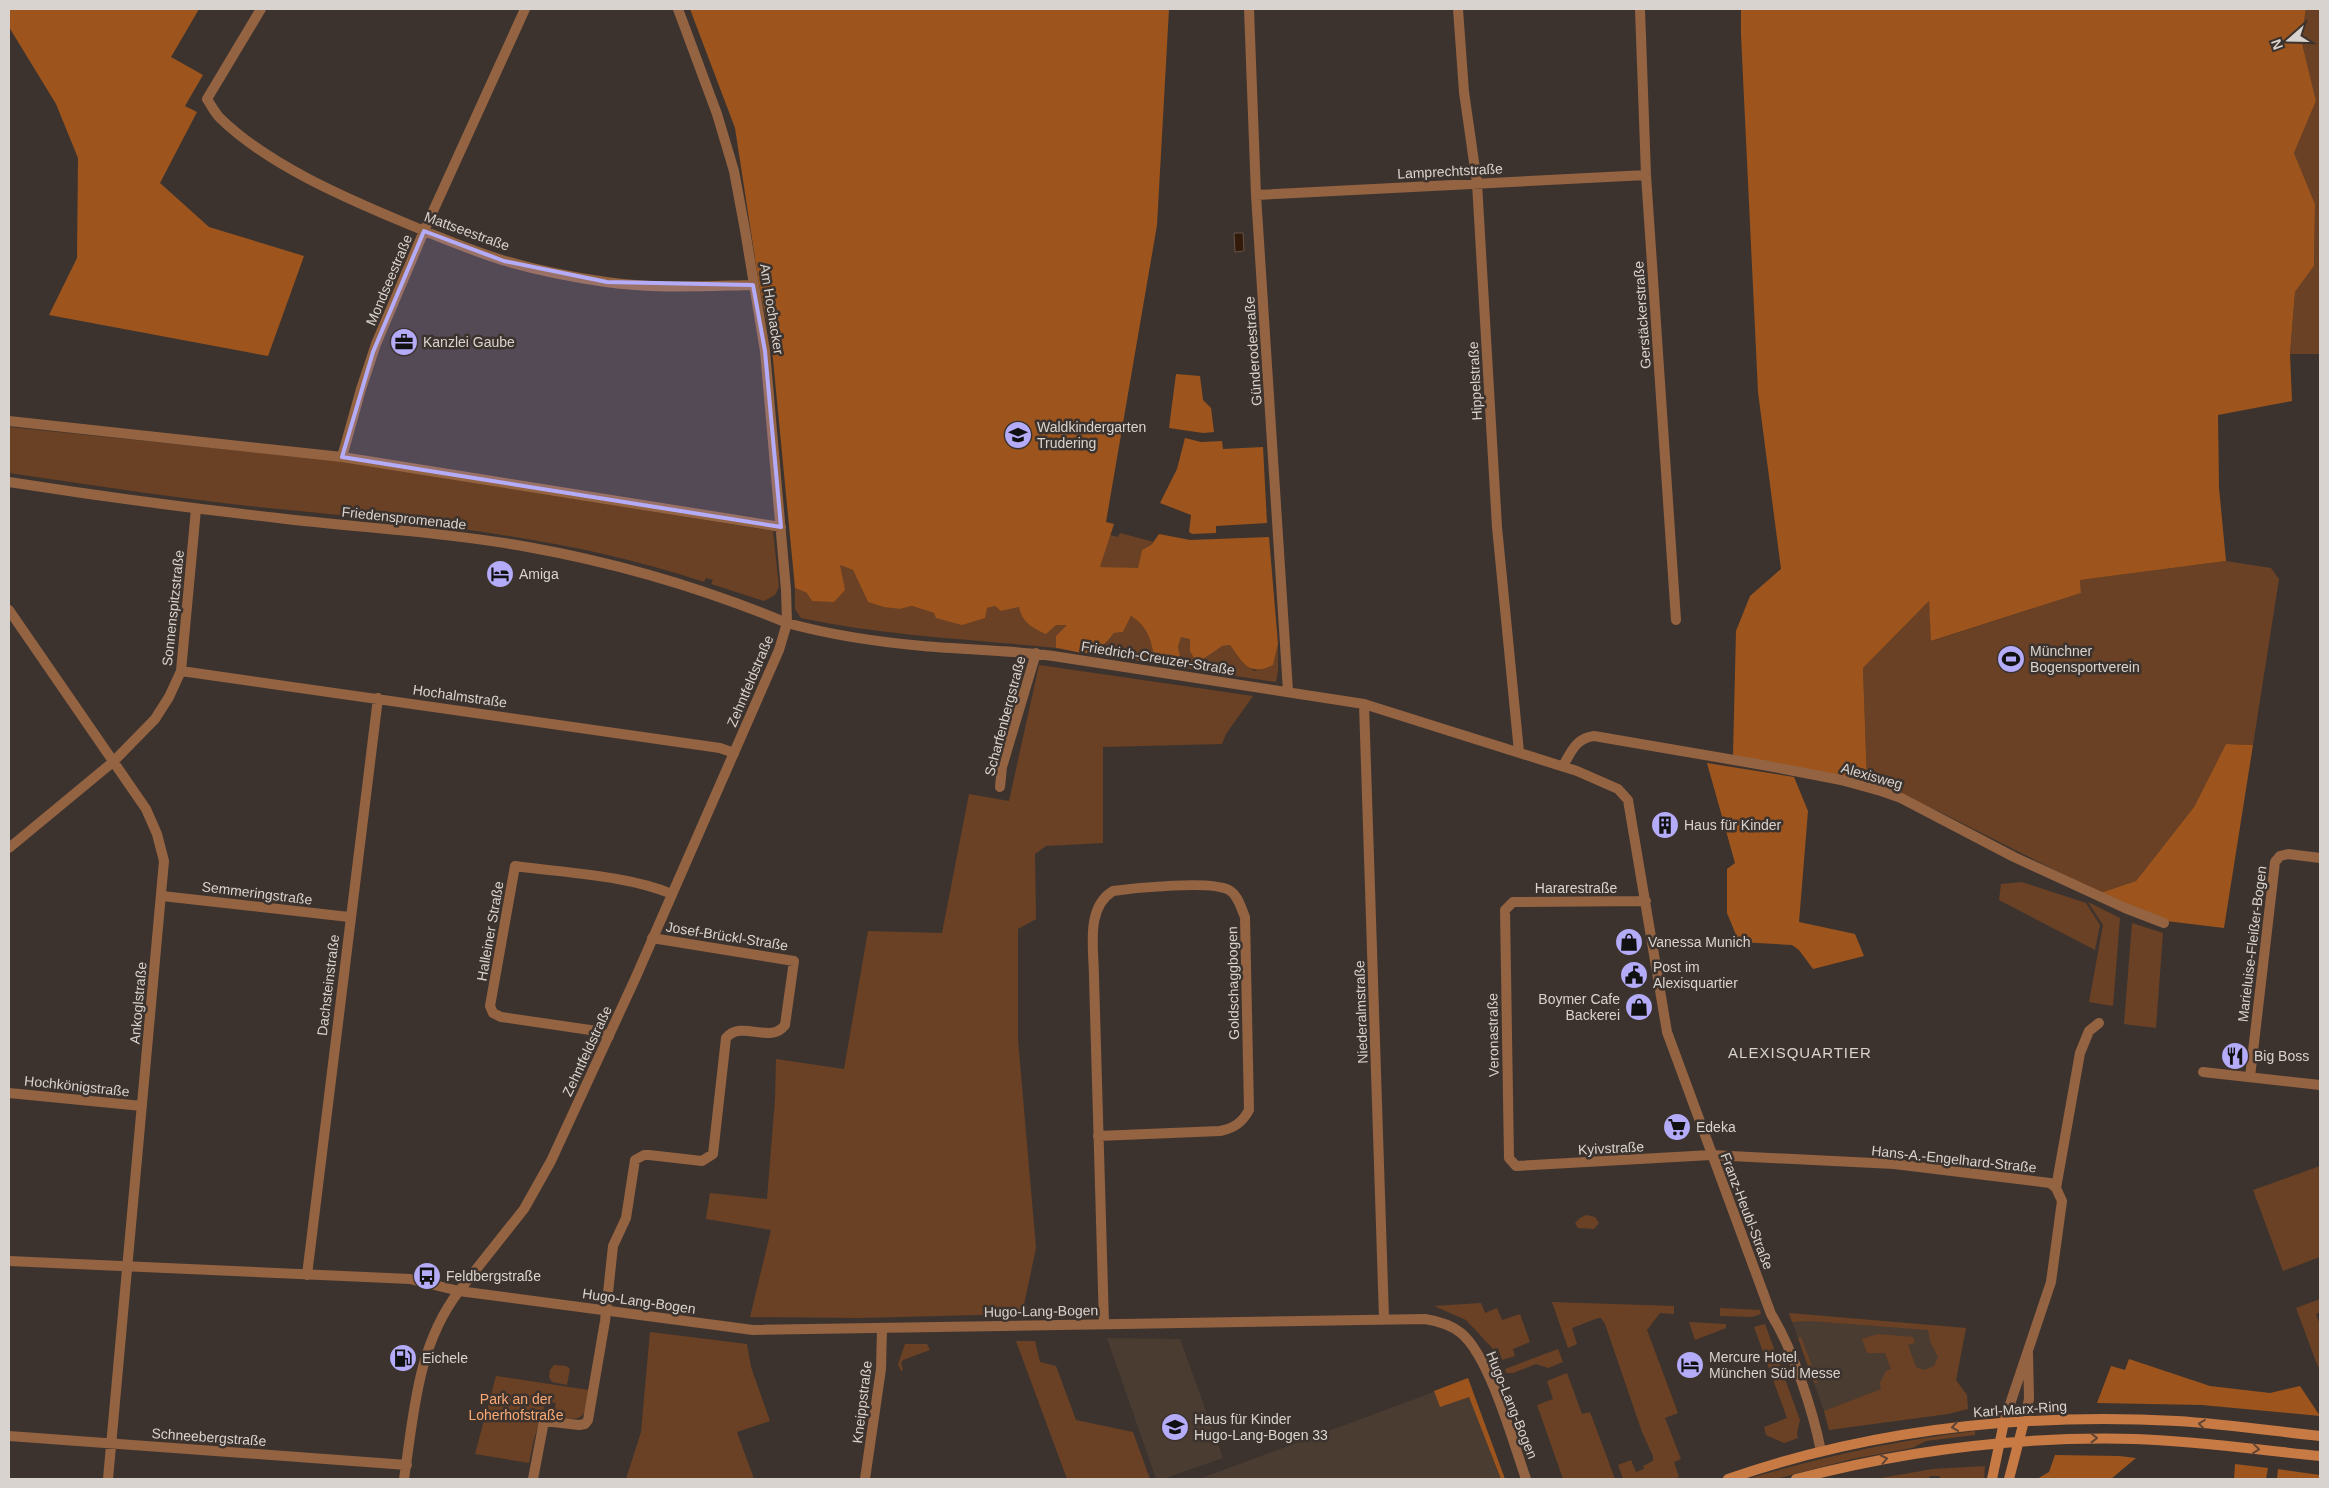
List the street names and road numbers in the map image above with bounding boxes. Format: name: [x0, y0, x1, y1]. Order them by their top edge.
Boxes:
street label: Lamprechtstraße: [1397, 160, 1503, 182]
street label: Mattseestraße: [422, 208, 512, 254]
street label: Mondseestraße: [363, 232, 415, 328]
street label: Gerstäckerstraße: [1630, 260, 1654, 369]
street label: Am Hochacker: [757, 262, 787, 356]
street label: Günderodestraße: [1241, 295, 1265, 406]
street label: Hippelstraße: [1465, 341, 1485, 421]
street label: Friedenspromenade: [341, 503, 467, 533]
street label: Sonnenspitzstraße: [159, 549, 187, 667]
street label: Zehntfeldstraße: [723, 633, 777, 729]
street label: Friedrich-Creuzer-Straße: [1080, 638, 1236, 678]
street label: Scharfenbergstraße: [981, 654, 1029, 778]
street label: Hochalmstraße: [412, 681, 508, 711]
street label: Alexisweg: [1840, 760, 1904, 792]
street label: Marieluise-Fleißer-Bogen: [2234, 865, 2270, 1023]
street label: Semmeringstraße: [201, 878, 313, 908]
street label: Halleiner Straße: [473, 880, 507, 982]
street label: Hararestraße: [1535, 880, 1617, 896]
street label: Josef-Brückl-Straße: [665, 918, 790, 954]
street label: Goldschaggbogen: [1224, 926, 1242, 1040]
street label: Dachsteinstraße: [314, 933, 342, 1037]
street label: Niederalmstraße: [1351, 960, 1371, 1064]
street label: Ankoglstraße: [126, 961, 150, 1045]
street label: Veronastraße: [1484, 993, 1502, 1077]
street label: Zehntfeldstraße: [559, 1003, 615, 1099]
street label: Hochkönigstraße: [24, 1073, 131, 1100]
street label: Kyivstraße: [1578, 1138, 1645, 1158]
street label: Hans-A.-Engelhard-Straße: [1871, 1142, 2037, 1176]
street label: Franz-Heubl-Straße: [1717, 1150, 1777, 1272]
street label: Hugo-Lang-Bogen: [581, 1285, 697, 1317]
street label: Hugo-Lang-Bogen: [984, 1302, 1098, 1320]
street label: Hugo-Lang-Bogen: [1483, 1349, 1541, 1461]
street label: Kneippstraße: [849, 1359, 875, 1444]
street label: Karl-Marx-Ring: [1972, 1398, 2068, 1420]
street label: Schneebergstraße: [151, 1425, 267, 1449]

